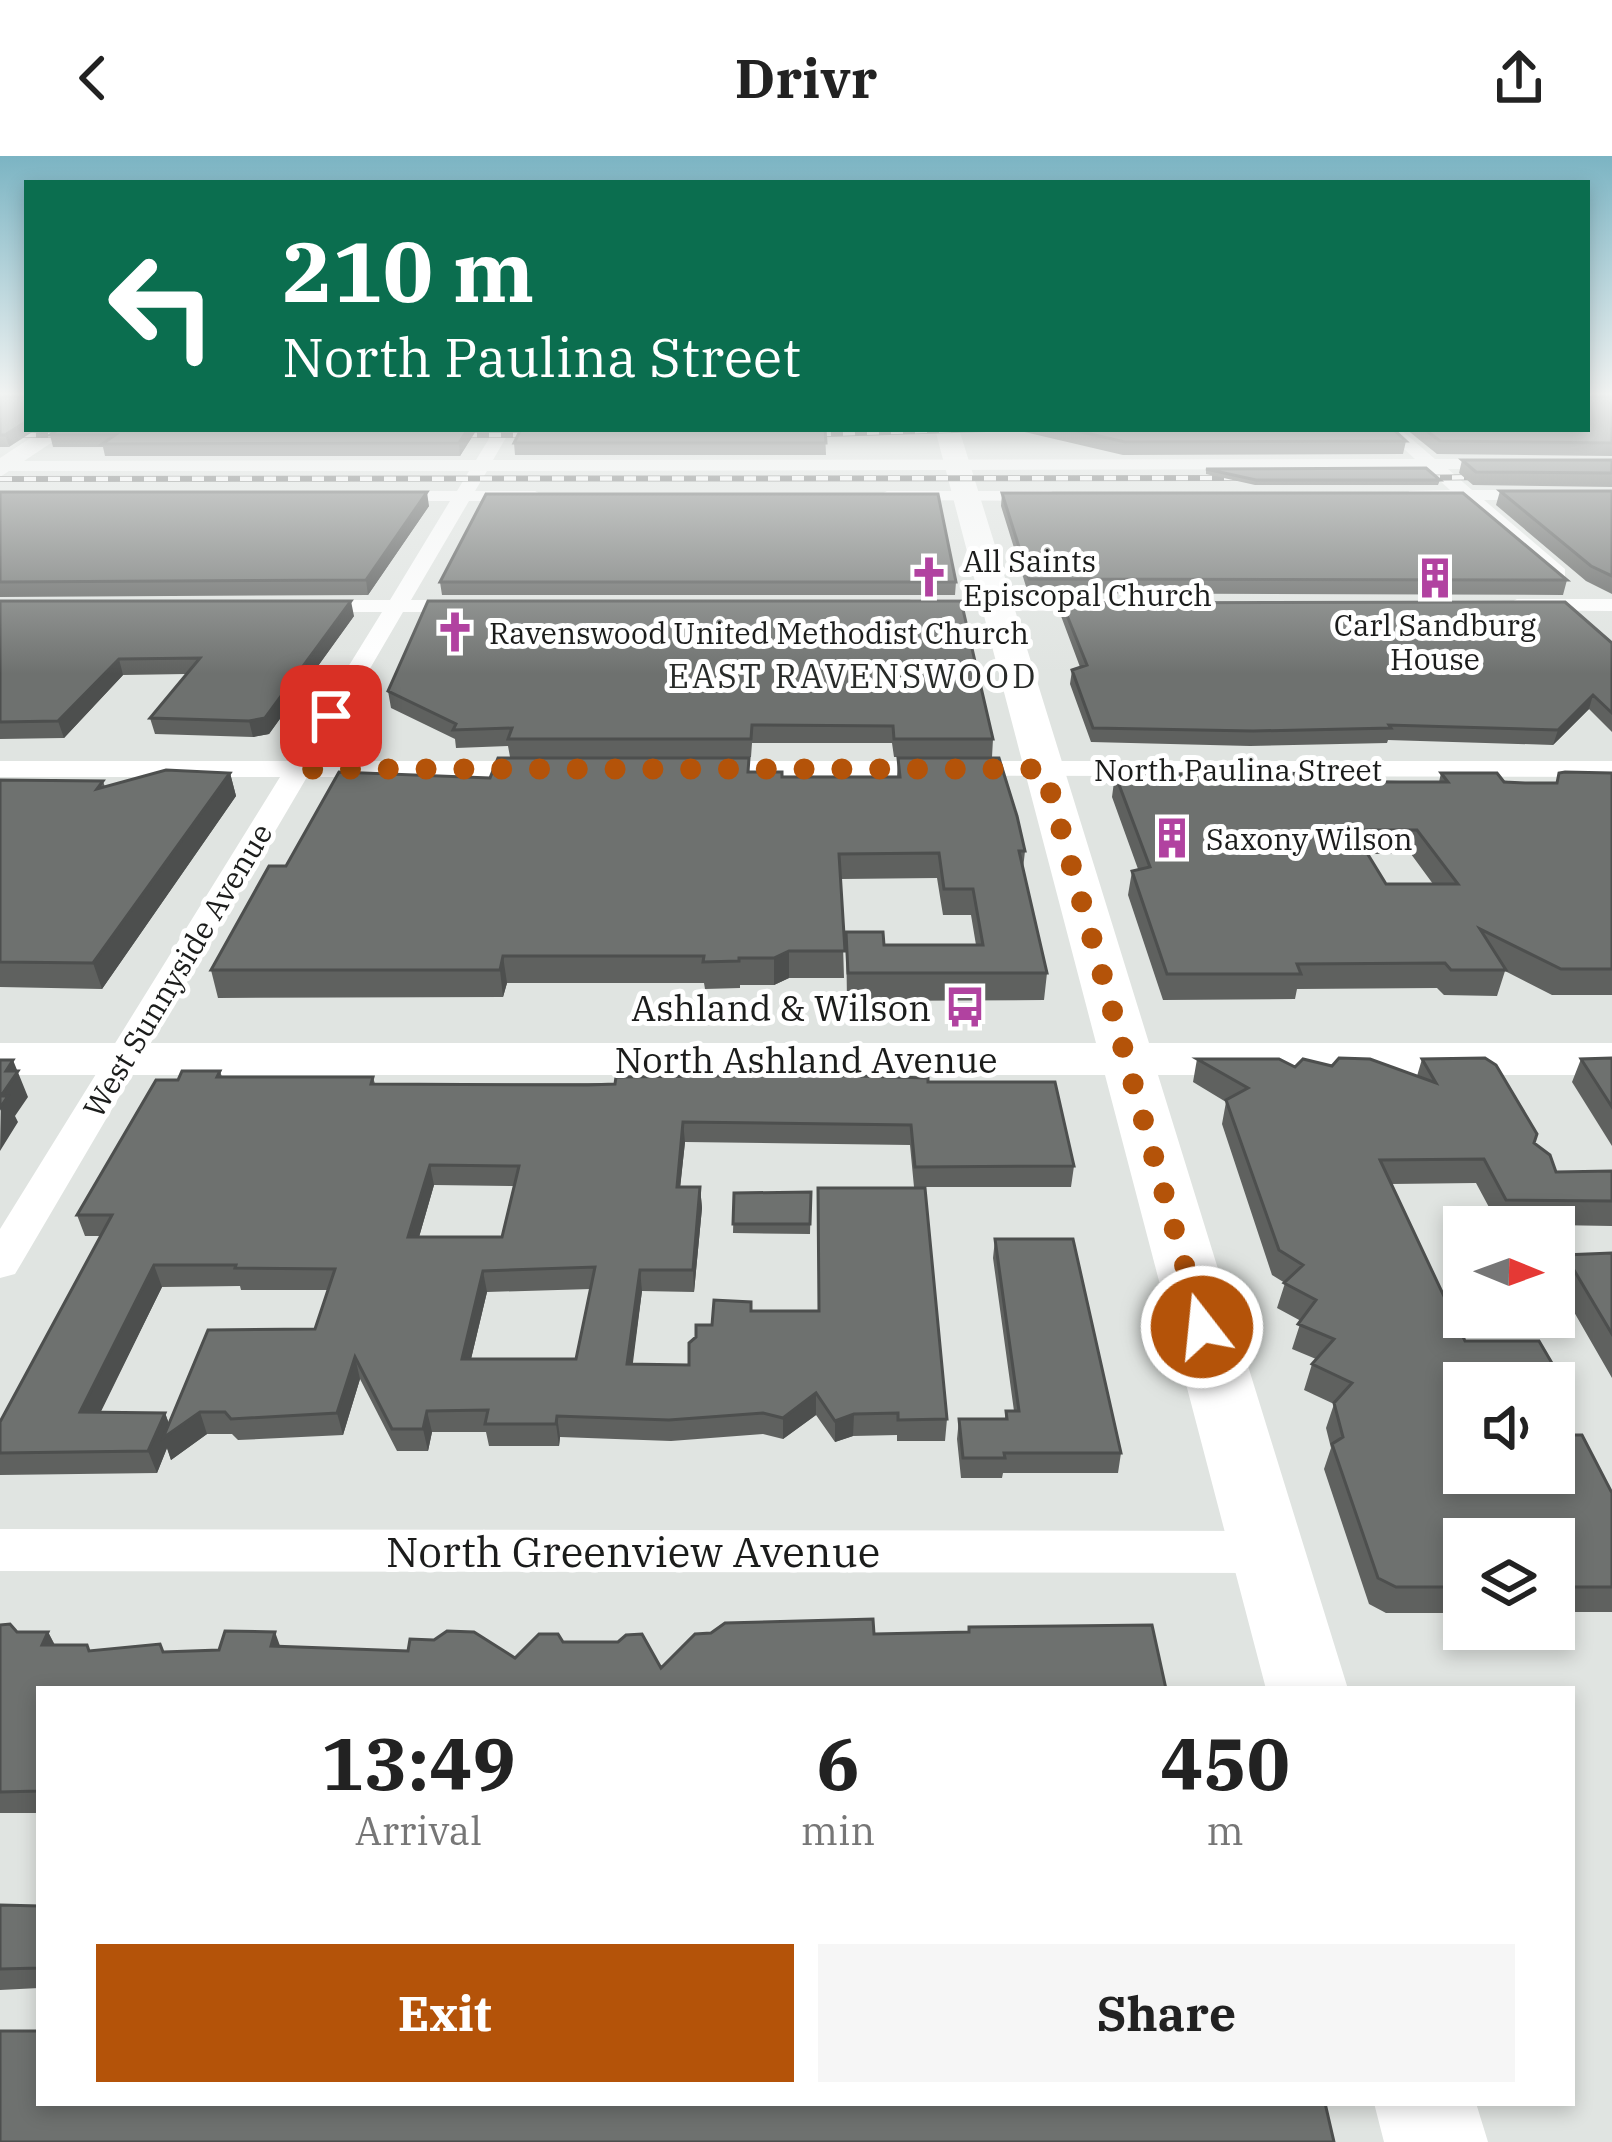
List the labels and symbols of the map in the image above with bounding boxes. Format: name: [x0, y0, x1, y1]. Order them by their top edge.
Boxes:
place label: All Saints Episcopal Church: [963, 541, 1212, 614]
church icon: All Saints Episcopal Church: [906, 554, 952, 600]
building icon: Carl Sandburg House: [1412, 555, 1458, 601]
place label: Carl Sandburg House: [1334, 605, 1536, 678]
church icon: Ravenswood United Methodist Church: [432, 609, 478, 655]
place label: Ravenswood United Methodist Church: [489, 613, 1029, 652]
district label: EAST RAVENSWOOD: [668, 654, 1038, 697]
pin: [280, 665, 382, 767]
street label: North Paulina Street: [1094, 750, 1382, 789]
building icon: Saxony Wilson: [1149, 815, 1195, 861]
street label: West Sunnyside Avenue: [74, 816, 280, 1124]
place label: Saxony Wilson: [1206, 819, 1413, 858]
place label: Ashland & Wilson: [631, 984, 931, 1031]
bus stop icon: Ashland & Wilson: [942, 984, 988, 1030]
street label: North Ashland Avenue: [615, 1036, 997, 1083]
north arrow: [1443, 1206, 1575, 1338]
position arrow: [1139, 1264, 1265, 1390]
street label: North Greenview Avenue: [386, 1524, 880, 1579]

